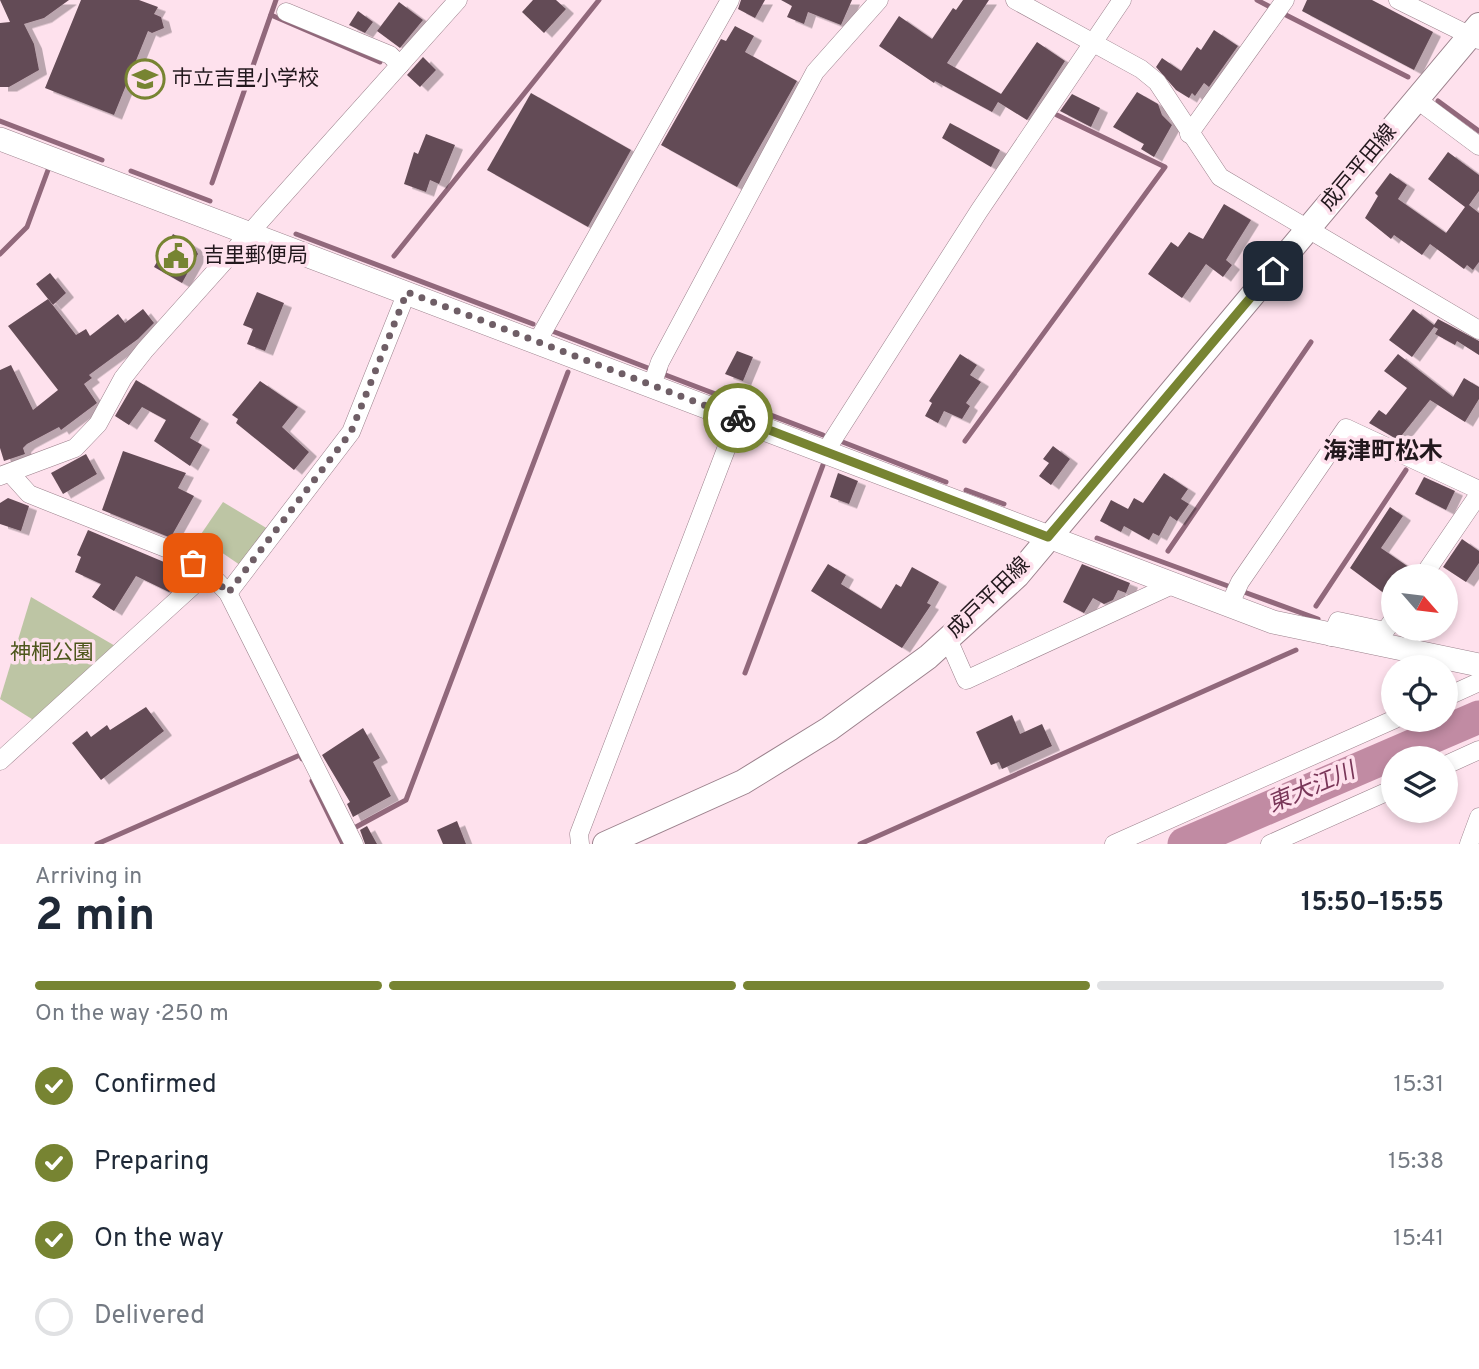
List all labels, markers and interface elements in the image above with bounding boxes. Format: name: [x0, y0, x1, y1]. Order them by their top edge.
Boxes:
school or university icon: 市立吉里小学校: [124, 58, 166, 100]
place label: 市立吉里小学校: [172, 66, 319, 93]
street label: 成戸平田線: [1315, 119, 1403, 217]
public building icon: 吉里郵便局: [155, 235, 197, 277]
pin: [1243, 241, 1303, 301]
place label: 吉里郵便局: [203, 243, 308, 270]
icon: home: [1254, 252, 1292, 290]
courier: [703, 383, 773, 453]
icon: bike: [719, 399, 757, 437]
district label: 海津町松木: [1323, 438, 1443, 468]
pin: [163, 533, 223, 593]
icon: bag: [174, 544, 212, 582]
street label: 成戸平田線: [942, 552, 1036, 644]
north arrow: [1381, 564, 1458, 640]
map controls: [1381, 564, 1458, 823]
park label: 神桐公園: [10, 640, 94, 667]
button: locate: [1381, 655, 1458, 732]
button: layers: [1381, 746, 1458, 823]
water label: 東大江川: [1264, 757, 1363, 820]
text: Arriving in: [35, 863, 142, 892]
text: 15:50–15:55: [1301, 887, 1444, 920]
text: 2 min: [35, 888, 155, 947]
text: On the way · 250 m: [35, 1000, 229, 1029]
icon: check: [35, 1067, 73, 1105]
text: Confirmed: [94, 1069, 217, 1102]
text: 15:31: [1394, 1071, 1444, 1100]
icon: check: [35, 1144, 73, 1182]
text: Preparing: [94, 1146, 209, 1179]
text: 15:38: [1388, 1148, 1444, 1177]
icon: check: [35, 1221, 73, 1259]
text: On the way: [94, 1223, 224, 1256]
text: 15:41: [1393, 1225, 1444, 1254]
text: Delivered: [94, 1300, 205, 1333]

